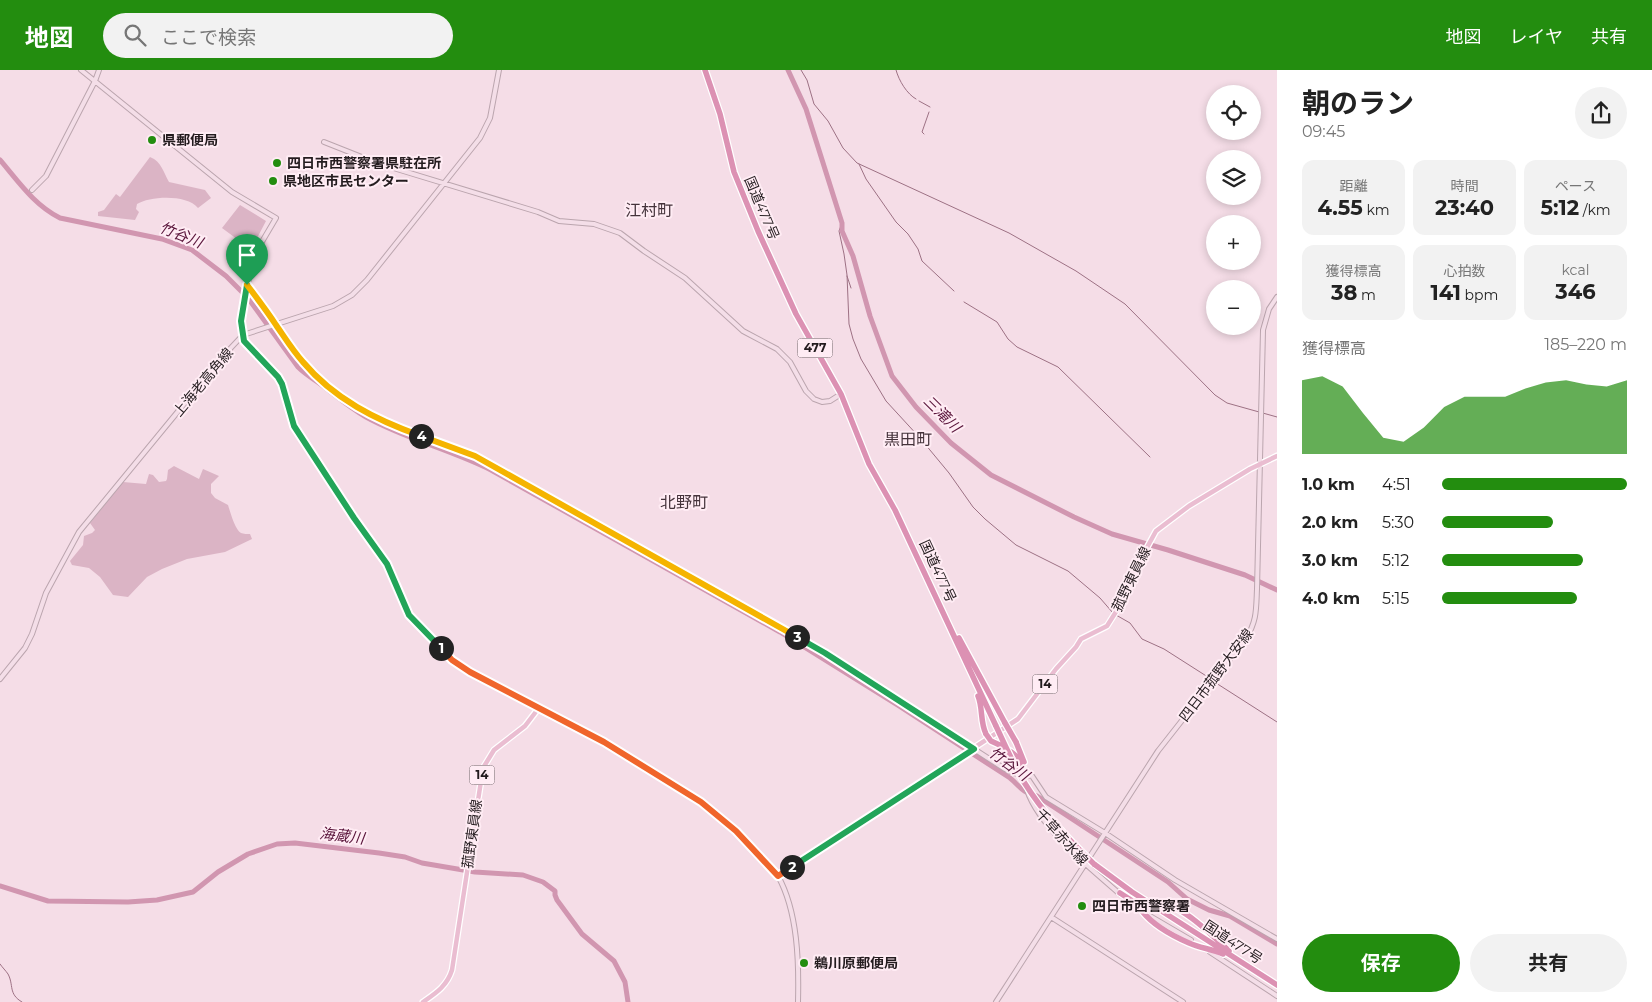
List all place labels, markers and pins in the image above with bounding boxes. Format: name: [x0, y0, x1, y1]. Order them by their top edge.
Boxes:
place label: 県郵便局: [162, 131, 218, 149]
marker: 県郵便局: [146, 134, 158, 146]
place label: 四日市西警察署県駐在所: [287, 154, 441, 172]
marker: 四日市西警察署県駐在所: [271, 157, 283, 169]
place label: 県地区市民センター: [283, 172, 409, 190]
marker: 県地区市民センター: [267, 175, 279, 187]
pin: [226, 234, 268, 285]
pin: 4: [408, 424, 434, 448]
pin: 3: [784, 624, 810, 650]
pin: 1: [428, 636, 454, 660]
pin: 2: [780, 854, 804, 880]
place label: 四日市西警察署: [1092, 897, 1190, 915]
marker: 四日市西警察署: [1076, 900, 1088, 912]
place label: 鵜川原郵便局: [814, 954, 898, 972]
marker: 鵜川原郵便局: [798, 957, 810, 969]

